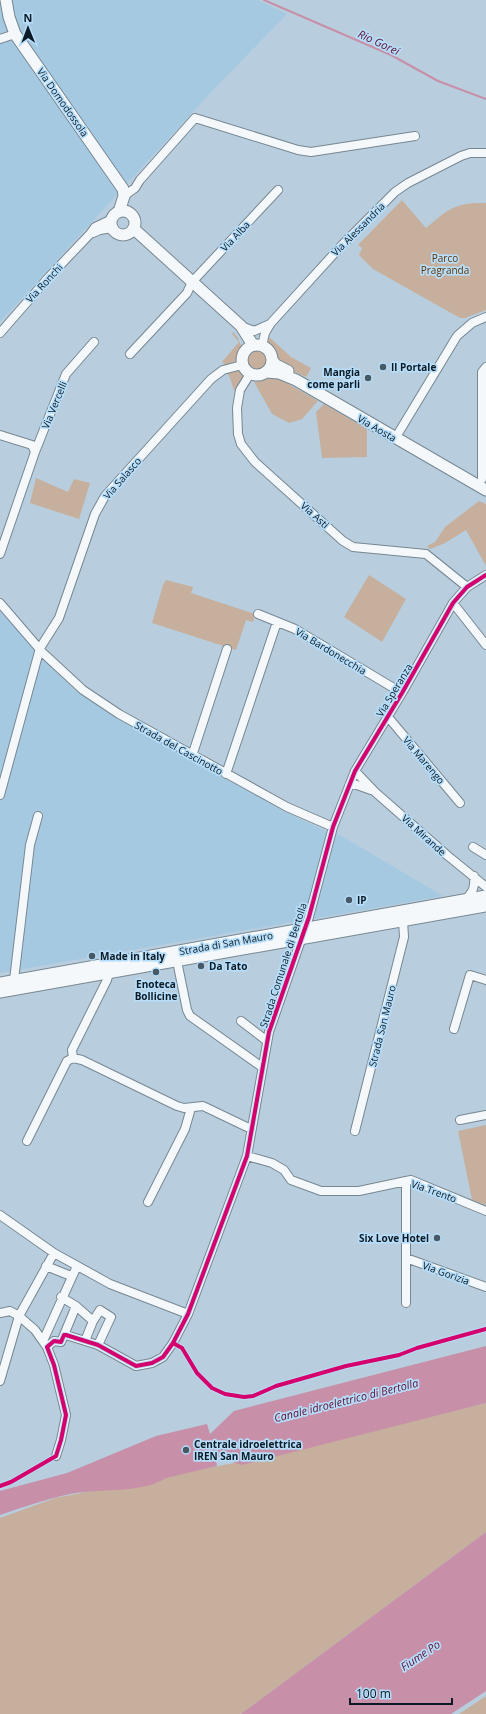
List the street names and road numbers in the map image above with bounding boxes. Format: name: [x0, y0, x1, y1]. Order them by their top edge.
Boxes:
street label: Via Domodossola: [34, 65, 92, 139]
street label: Via Alessandria: [328, 199, 388, 259]
street label: Via Alba: [217, 218, 253, 254]
street label: Via Ronchi: [22, 261, 66, 305]
street label: Via Vercelli: [38, 379, 70, 431]
street label: Via Aosta: [355, 411, 399, 445]
street label: Via Salasco: [100, 454, 144, 502]
street label: Via Asti: [298, 498, 332, 532]
street label: Via Bardonecchia: [293, 624, 369, 678]
street label: Via Speranza: [373, 661, 415, 719]
street label: Strada del Cascinotto: [132, 718, 226, 778]
street label: Via Marengo: [400, 733, 448, 787]
street label: Via Mirande: [399, 811, 450, 859]
street label: Strada Comunale di Bertolla: [256, 901, 310, 1029]
street label: Strada di San Mauro: [178, 928, 274, 958]
street label: Strada San Mauro: [365, 984, 399, 1068]
street label: Via Trento: [409, 1176, 459, 1206]
street label: Via Gorizia: [420, 1258, 472, 1288]

